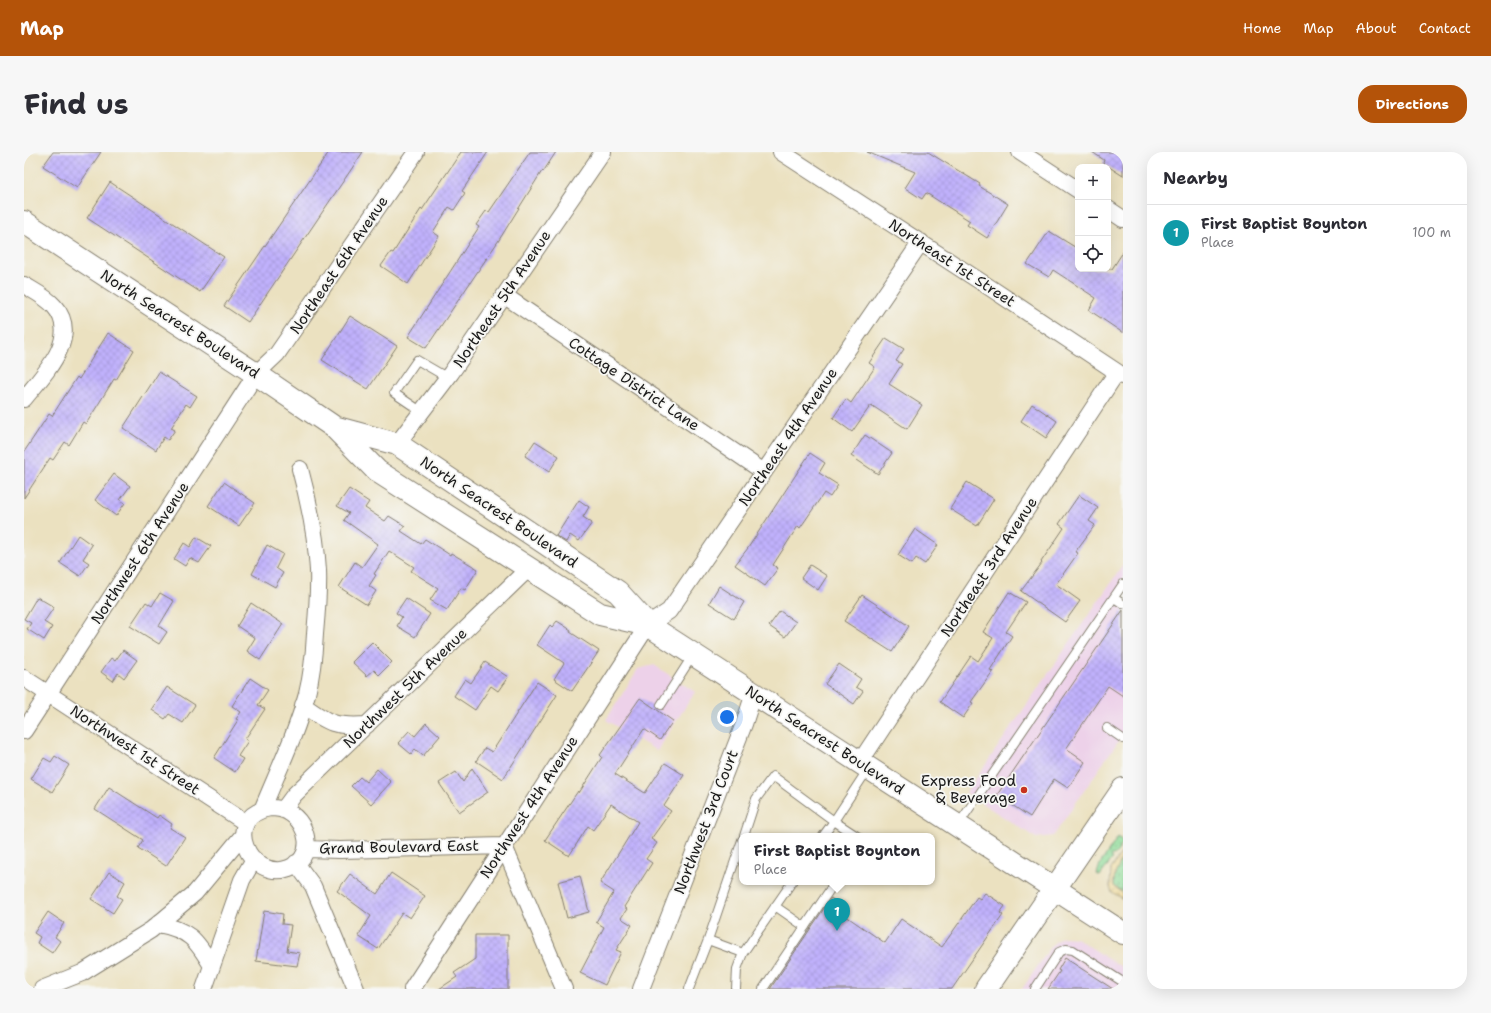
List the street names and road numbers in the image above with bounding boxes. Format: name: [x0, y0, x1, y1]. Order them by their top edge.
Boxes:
street label: Northeast 6th Avenue: [285, 192, 393, 338]
street label: Northeast 1st Street: [885, 214, 1019, 312]
street label: Northeast 5th Avenue: [449, 226, 555, 372]
street label: North Seacrest Boulevard: [97, 265, 264, 383]
street label: Cottage District Lane: [565, 333, 703, 435]
street label: Northeast 4th Avenue: [734, 364, 842, 510]
street label: North Seacrest Boulevard: [416, 452, 582, 573]
street label: Northwest 6th Avenue: [86, 478, 194, 628]
street label: Northeast 3rd Avenue: [936, 493, 1042, 641]
street label: Northwest 5th Avenue: [339, 624, 471, 752]
street label: North Seacrest Boulevard: [742, 681, 909, 799]
street label: Northwest 1st Street: [66, 701, 204, 799]
street label: Northwest 4th Avenue: [475, 732, 583, 882]
street label: Northwest 3rd Court: [669, 747, 743, 897]
street label: Grand Boulevard East: [319, 836, 479, 858]

